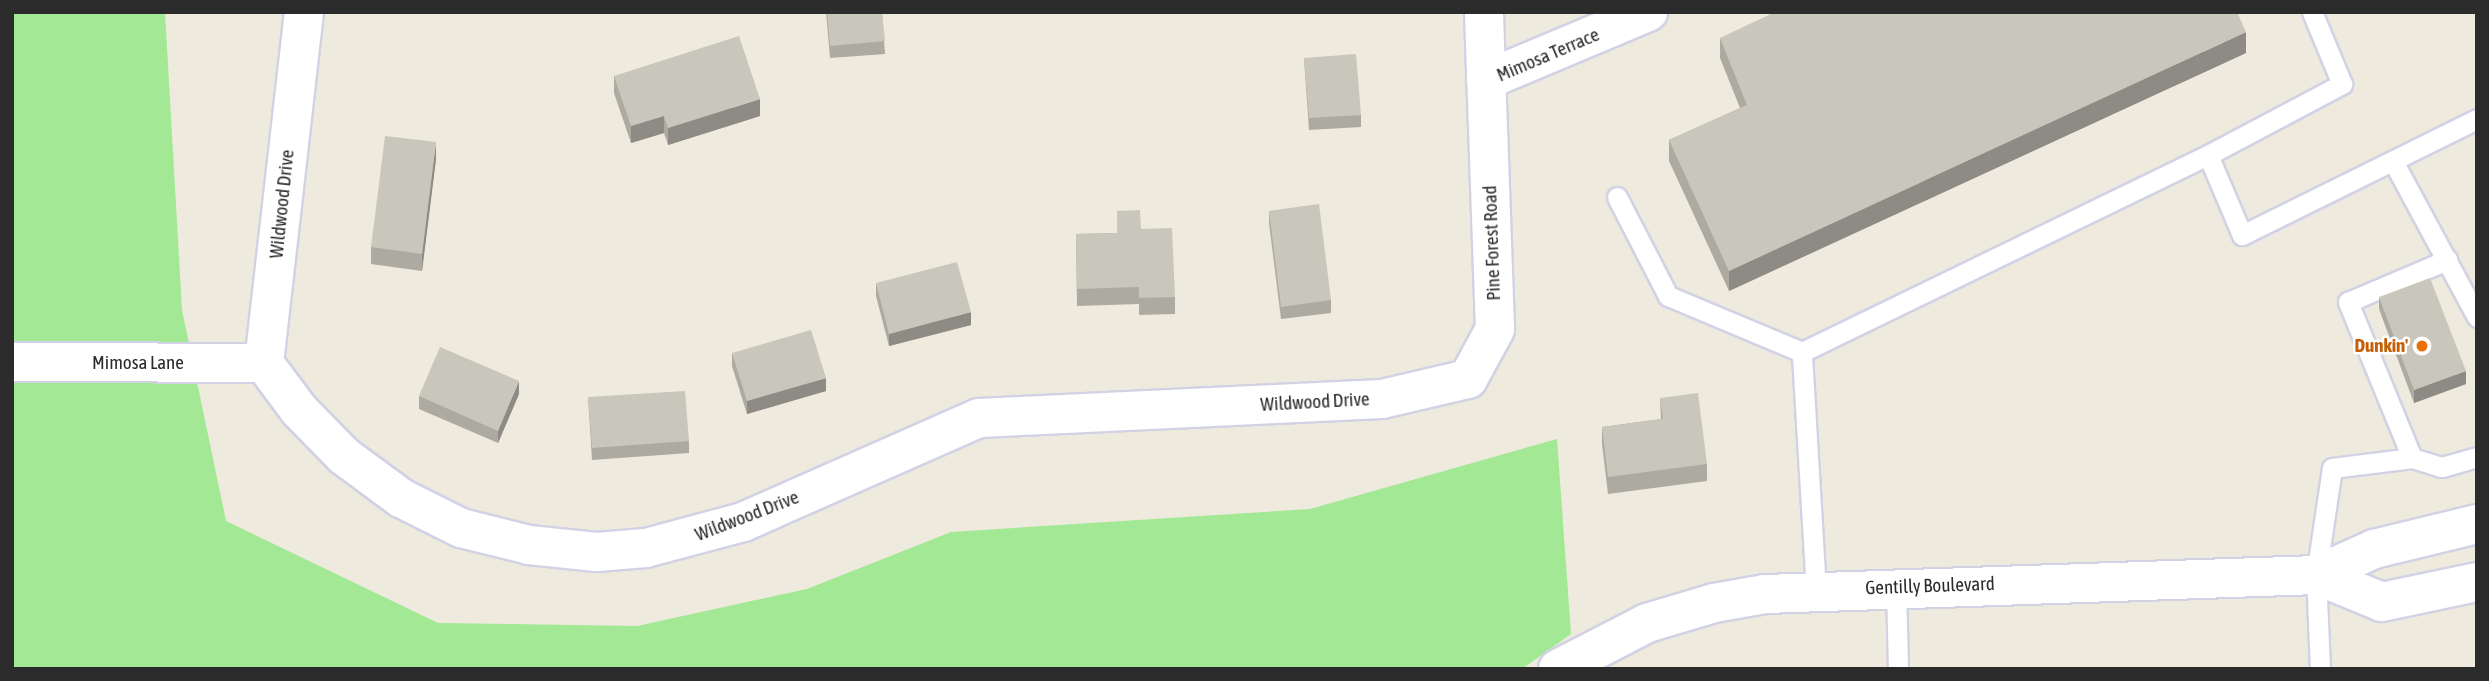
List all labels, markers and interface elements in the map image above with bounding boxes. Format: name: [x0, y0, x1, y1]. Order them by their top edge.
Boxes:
street label: Mimosa Terrace: [1493, 23, 1603, 87]
street label: Wildwood Drive: [265, 148, 299, 260]
street label: Pine Forest Road: [1479, 185, 1505, 301]
place label: Dunkin': [2354, 335, 2408, 357]
marker: Dunkin': [2414, 338, 2430, 354]
street label: Mimosa Lane: [92, 352, 184, 374]
street label: Wildwood Drive: [1260, 388, 1370, 416]
street label: Wildwood Drive: [692, 486, 802, 546]
street label: Gentilly Boulevard: [1865, 572, 1995, 600]

